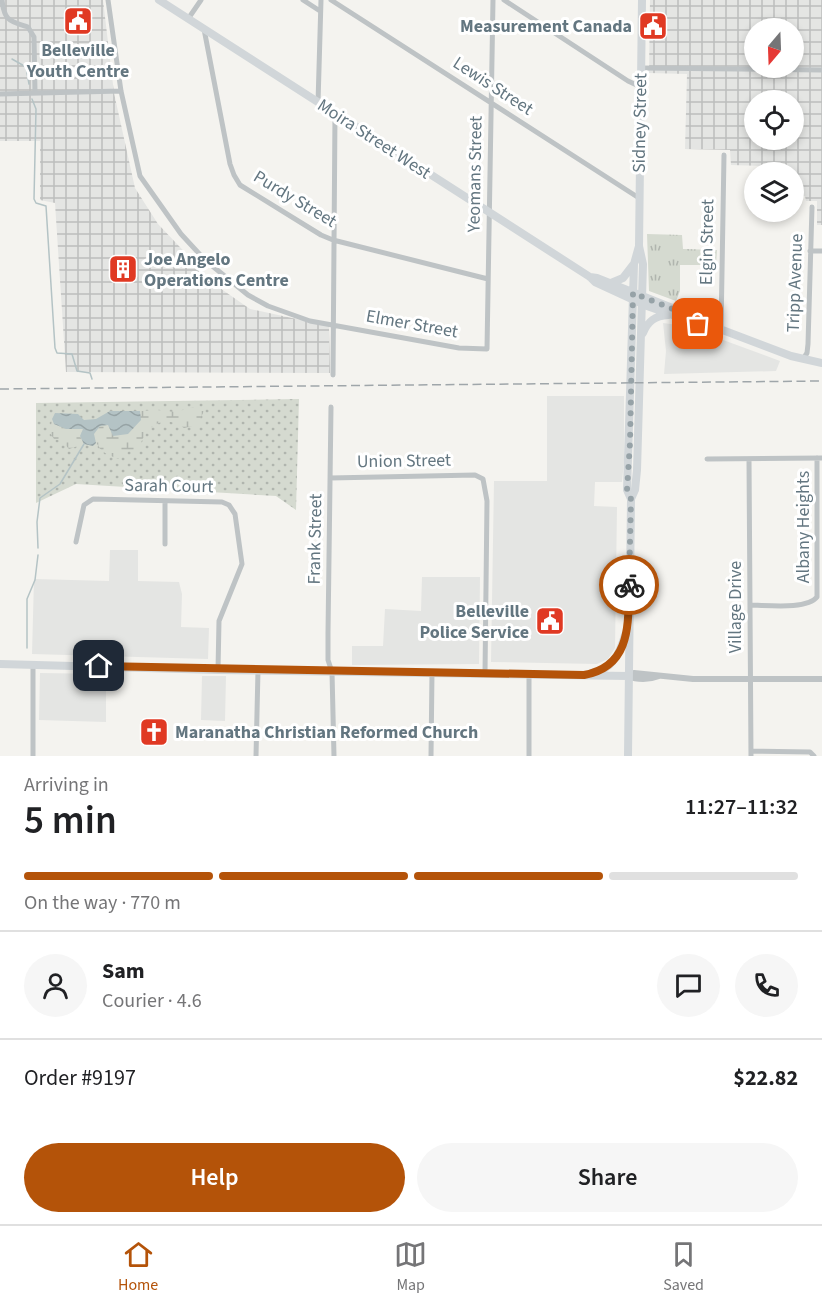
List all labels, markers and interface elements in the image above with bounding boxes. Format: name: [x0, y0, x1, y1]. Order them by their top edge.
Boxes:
public building icon: Belleville Youth Centre: [62, 5, 94, 37]
public building icon: Measurement Canada: [637, 10, 669, 42]
place label: Measurement Canada: [460, 14, 632, 39]
north arrow: [744, 18, 804, 78]
map controls: [744, 18, 804, 222]
place label: Belleville Youth Centre: [26, 38, 129, 84]
street label: Lewis Street: [448, 51, 538, 121]
street label: Sidney Street: [627, 73, 653, 173]
button: locate: [744, 90, 804, 150]
street label: Moira Street West: [312, 93, 436, 185]
street label: Yeomans Street: [461, 115, 489, 234]
button: layers: [744, 162, 804, 222]
street label: Purdy Street: [249, 164, 341, 234]
street label: Elgin Street: [694, 199, 720, 285]
street label: Tripp Avenue: [781, 233, 809, 333]
place label: Joe Angelo Operations Centre: [144, 247, 289, 293]
building icon: Joe Angelo Operations Centre: [107, 253, 139, 285]
pin: [672, 298, 723, 349]
street label: Elmer Street: [364, 304, 460, 344]
icon: bag: [681, 307, 714, 340]
street label: Union Street: [357, 448, 451, 474]
street label: Albany Heights: [791, 471, 816, 583]
street label: Sarah Court: [124, 473, 214, 499]
street label: Frank Street: [302, 493, 328, 585]
courier: [599, 555, 659, 615]
street label: Village Drive: [723, 561, 748, 653]
icon: bike: [613, 569, 646, 602]
place label: Belleville Police Service: [419, 599, 529, 645]
public building icon: Belleville Police Service: [534, 605, 566, 637]
pin: [73, 640, 124, 691]
icon: home: [82, 649, 115, 682]
church icon: Maranatha Christian Reformed Church: [138, 716, 170, 748]
place label: Maranatha Christian Reformed Church: [175, 720, 478, 745]
text: Arriving in: [24, 771, 109, 799]
text: 11:27–11:32: [685, 791, 798, 823]
text: 5 min: [24, 793, 117, 849]
text: On the way · 770 m: [24, 889, 181, 917]
button: person: [24, 954, 87, 1017]
button: chat: [657, 954, 720, 1017]
button: phone: [735, 954, 798, 1017]
text: Sam: [102, 955, 145, 987]
text: Courier · 4.6: [102, 987, 202, 1015]
text: Order #9197: [24, 1062, 136, 1094]
text: $22.82: [733, 1062, 798, 1094]
button: Help: [24, 1143, 405, 1212]
button: Share: [417, 1143, 798, 1212]
tab: Home: [118, 1238, 158, 1296]
tab: Map: [394, 1238, 427, 1296]
tab: Saved: [663, 1238, 704, 1296]

